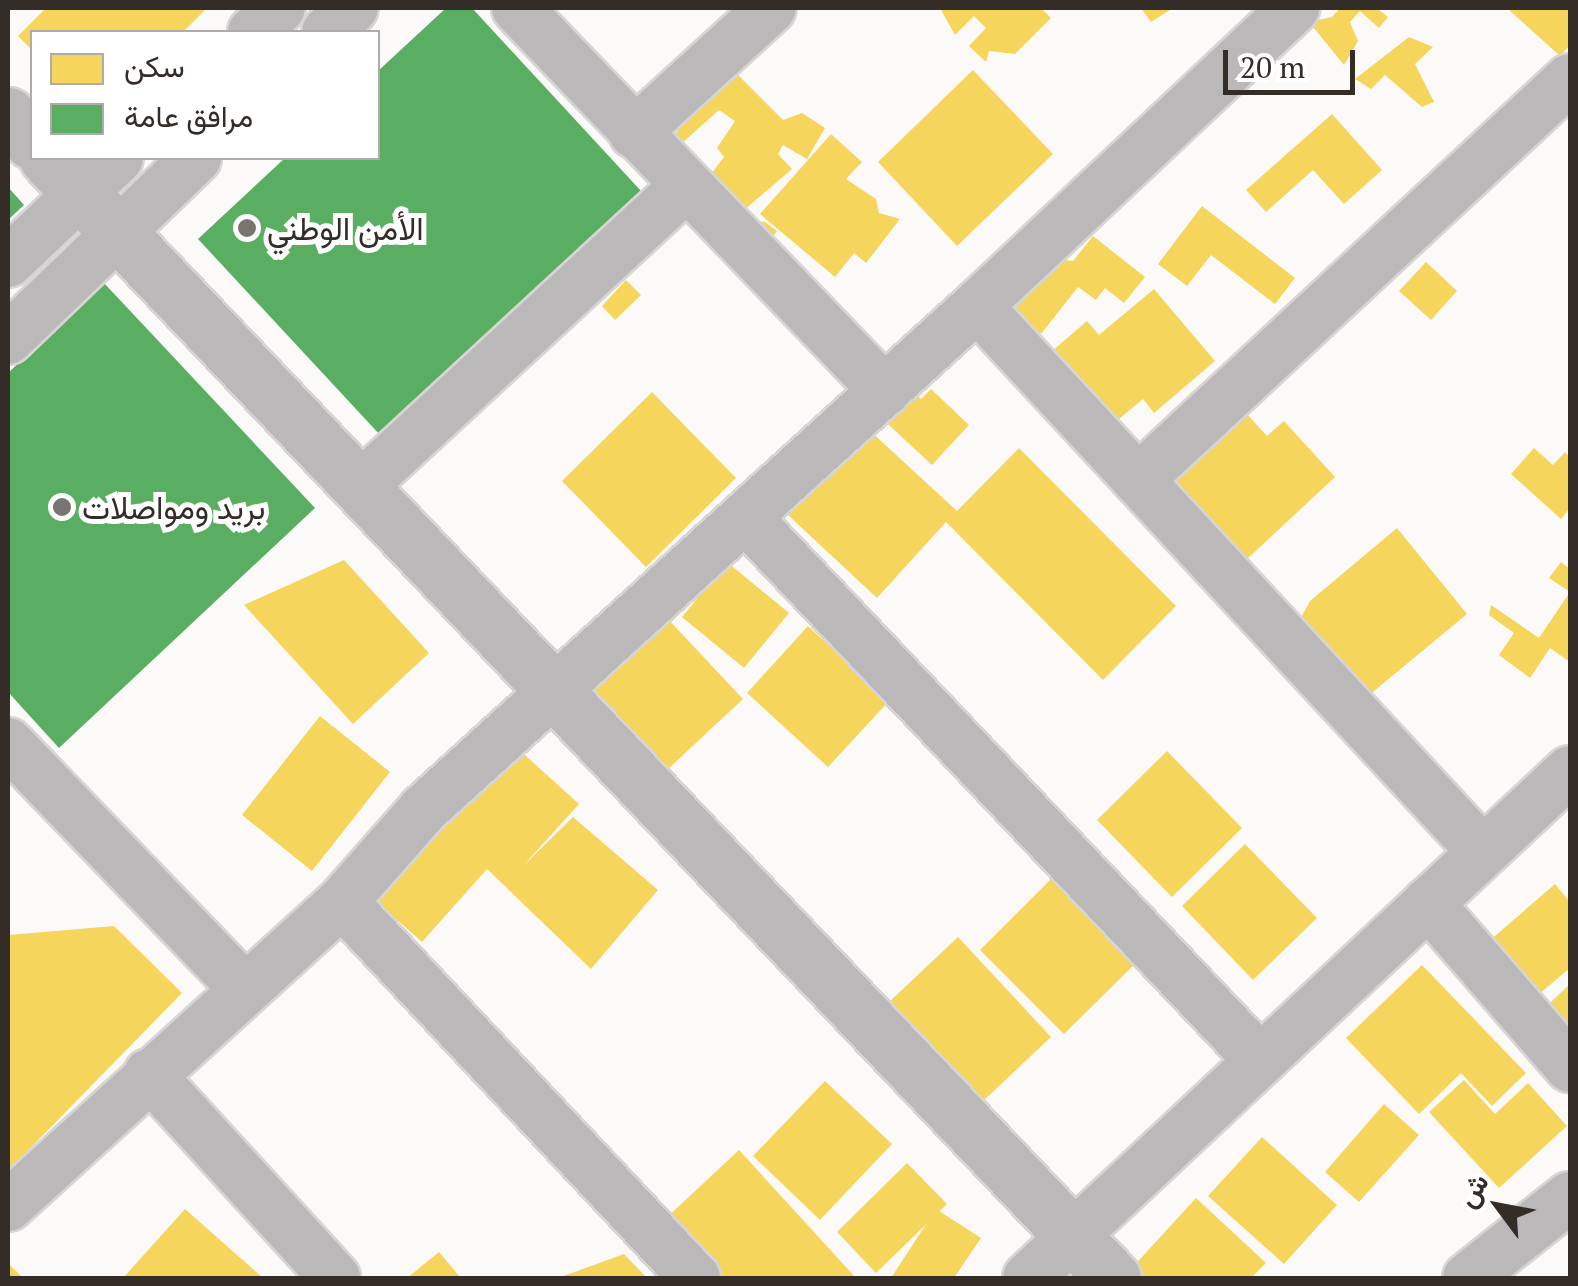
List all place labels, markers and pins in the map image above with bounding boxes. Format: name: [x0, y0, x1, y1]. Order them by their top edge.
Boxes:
place label: الأمن الوطني: [267, 209, 424, 247]
marker: الأمن الوطني: [236, 217, 258, 239]
place label: بريد ومواصلات: [82, 488, 266, 526]
marker: بريد ومواصلات: [51, 496, 73, 518]

